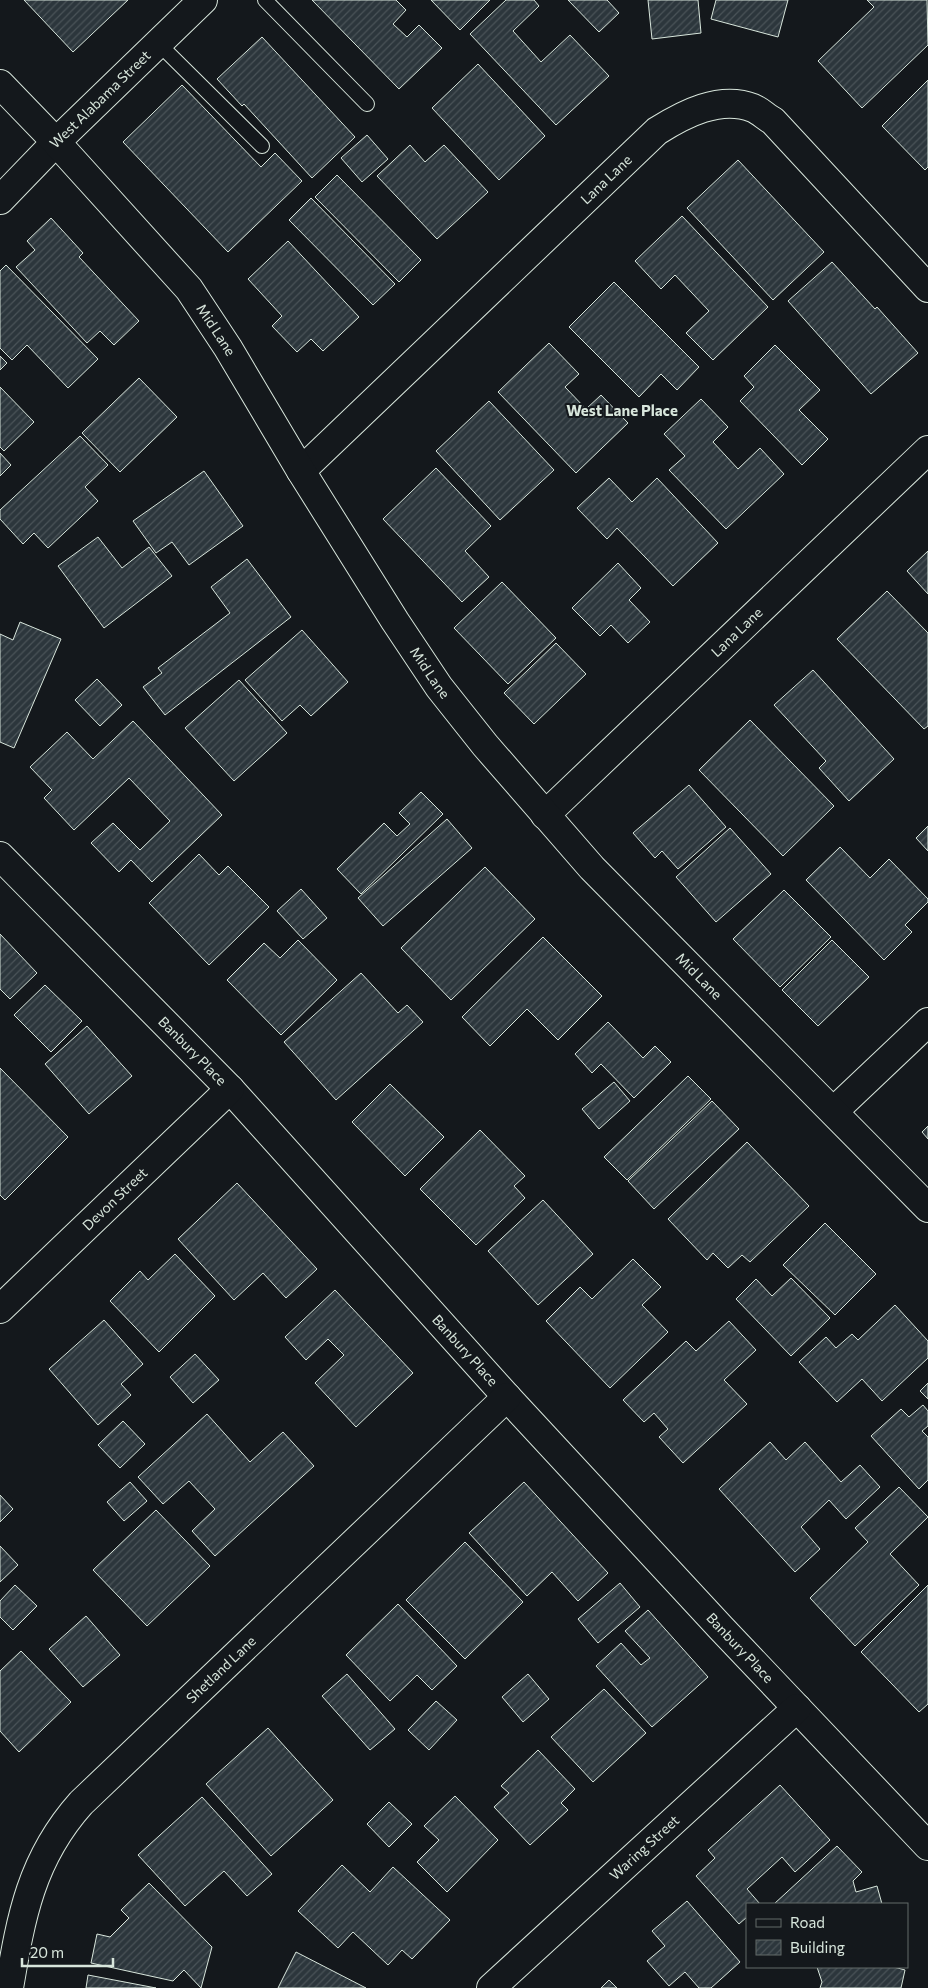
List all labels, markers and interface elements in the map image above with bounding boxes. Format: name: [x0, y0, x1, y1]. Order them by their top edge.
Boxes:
street label: West Alabama Street: [46, 46, 154, 151]
street label: Lana Lane: [577, 151, 635, 207]
street label: Mid Lane: [193, 301, 240, 359]
district label: West Lane Place: [566, 401, 678, 419]
street label: Lana Lane: [707, 604, 766, 660]
street label: Mid Lane: [407, 644, 454, 702]
street label: Mid Lane: [673, 949, 726, 1003]
street label: Banbury Place: [155, 1013, 231, 1089]
street label: Devon Street: [79, 1164, 151, 1234]
street label: Banbury Place: [429, 1311, 502, 1389]
street label: Banbury Place: [703, 1609, 777, 1686]
street label: Shetland Lane: [182, 1632, 259, 1706]
street label: Waring Street: [606, 1811, 683, 1883]
legend: [746, 1903, 908, 1968]
text: Road: [790, 1913, 825, 1931]
scale bar: [22, 1936, 114, 1968]
text: Building: [790, 1938, 845, 1956]
text: 20 m: [30, 1943, 64, 1961]

